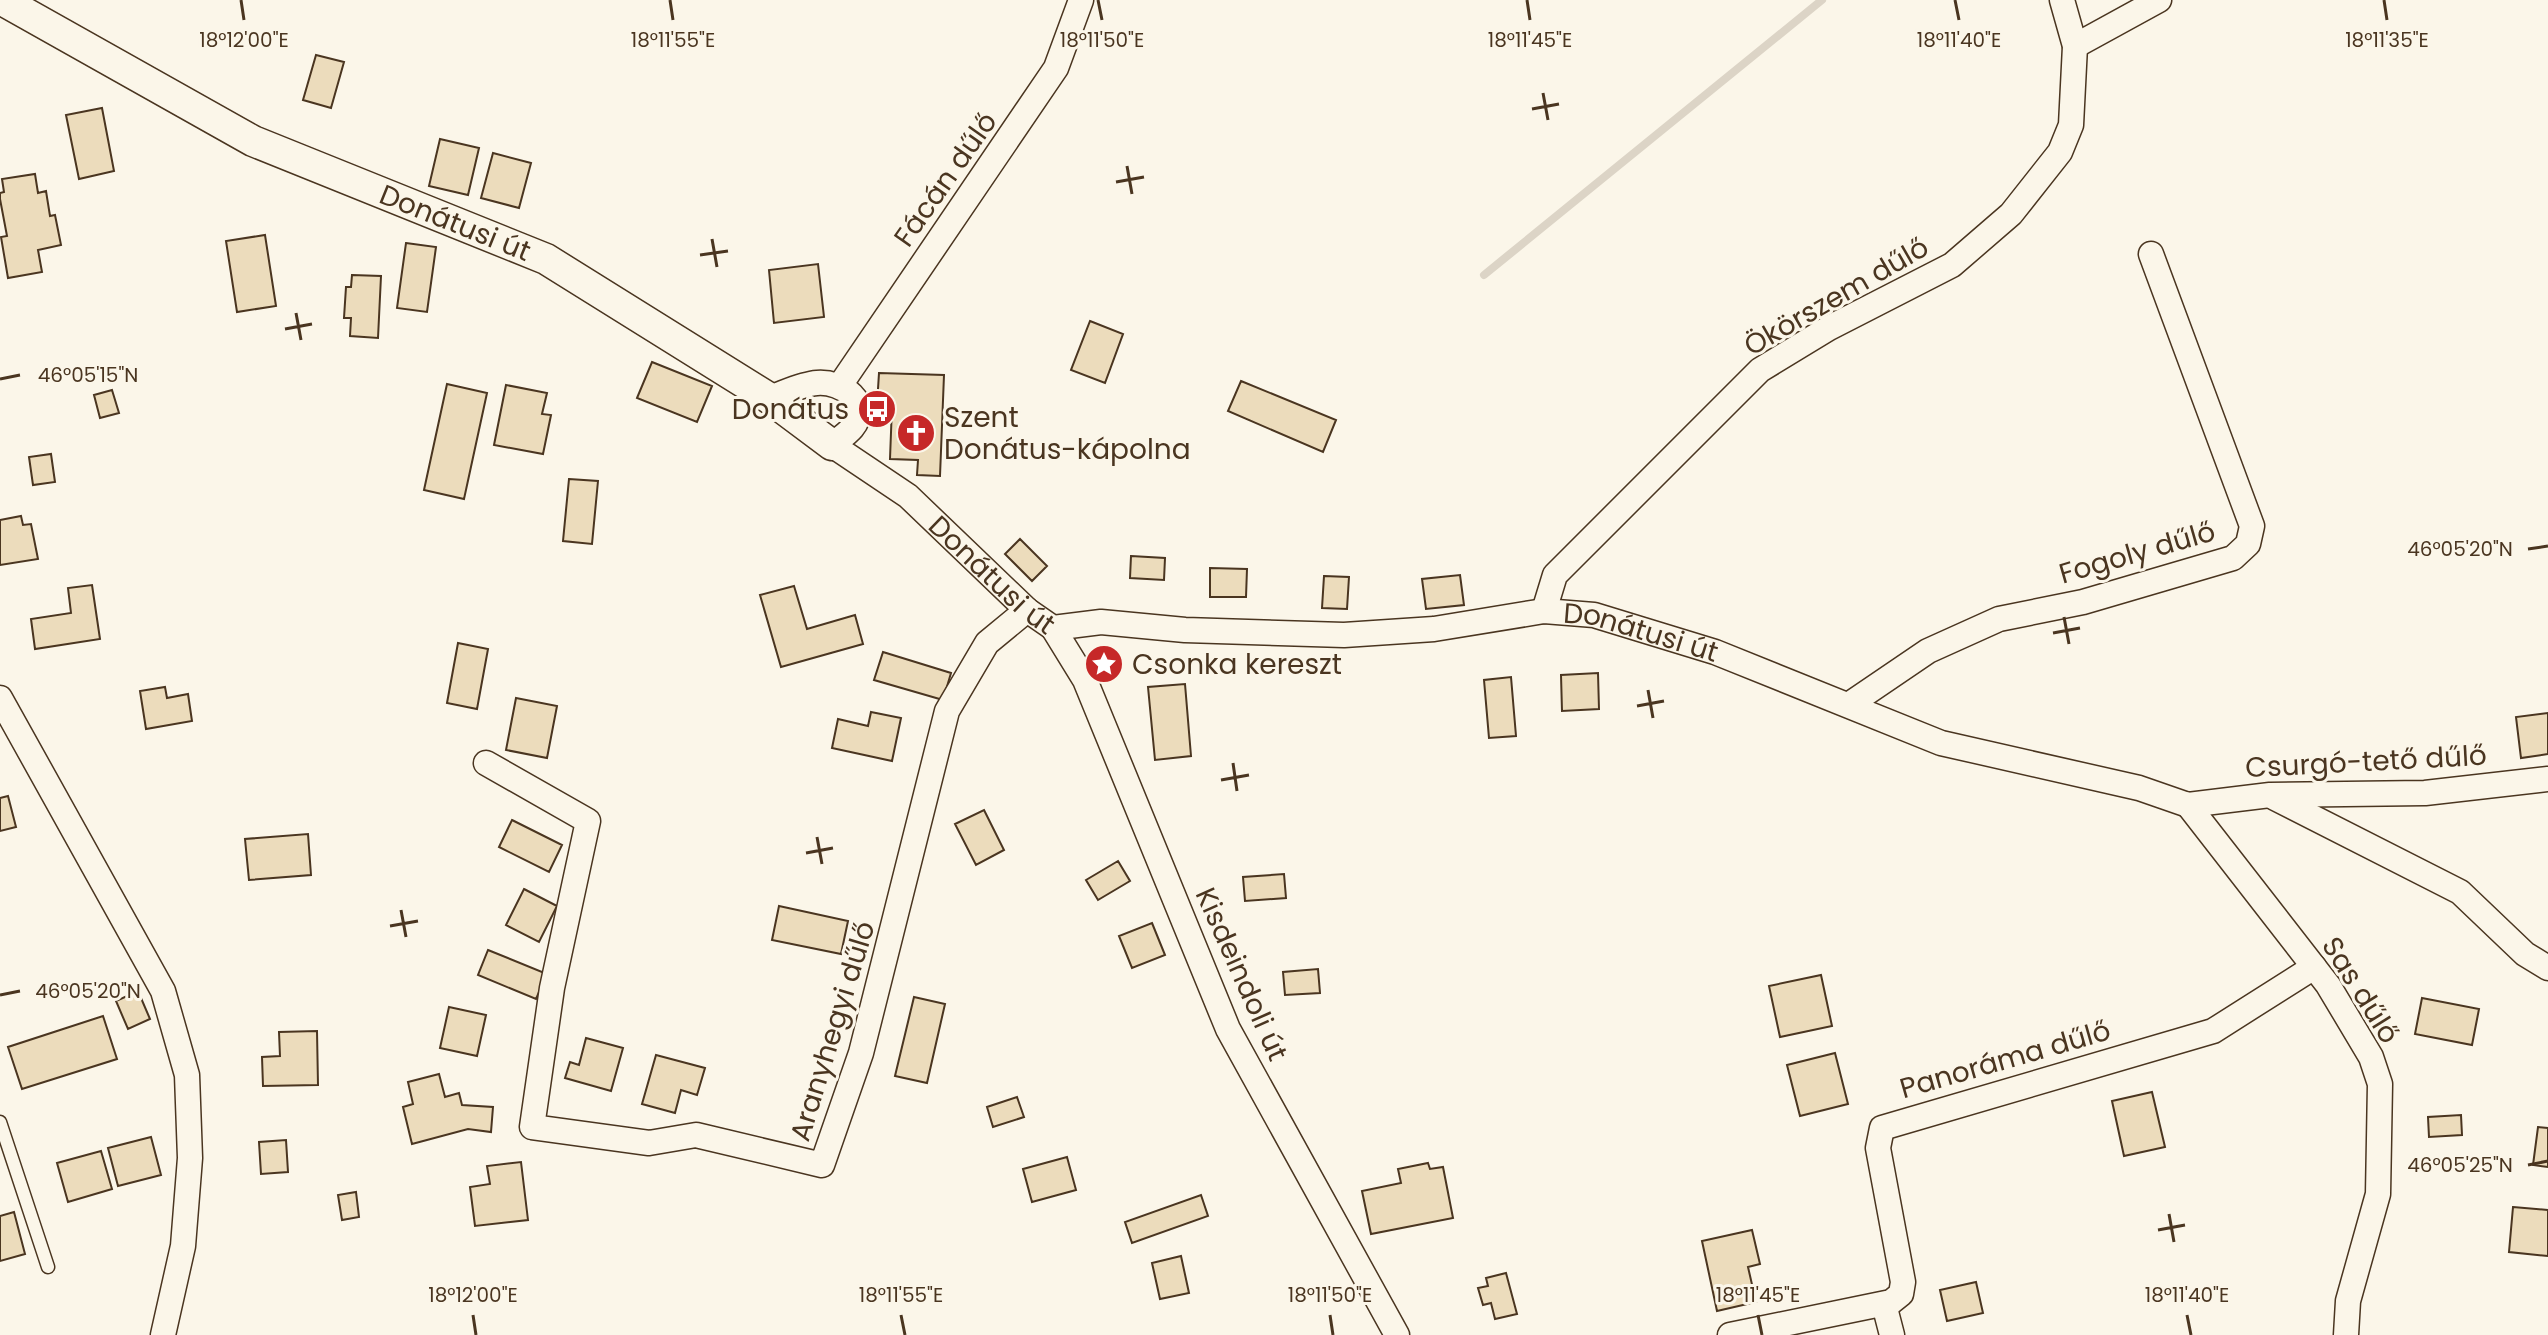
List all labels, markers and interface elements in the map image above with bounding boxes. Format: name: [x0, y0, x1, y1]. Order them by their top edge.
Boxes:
text: 18°12'00"E: [199, 26, 289, 54]
text: 18°11'55"E: [631, 26, 715, 54]
text: 18°11'50"E: [1060, 26, 1144, 54]
text: 18°11'45"E: [1488, 26, 1572, 54]
text: 18°11'40"E: [1917, 26, 2001, 54]
text: 18°11'35"E: [2345, 26, 2429, 54]
street label: Fácán dűlő: [885, 104, 1006, 254]
street label: Donátusi út: [374, 175, 537, 271]
street label: Ökörszem dűlő: [1737, 228, 1936, 365]
text: 46°05'15"N: [38, 361, 138, 389]
bus stop icon: Donátus: [856, 388, 898, 430]
place label: Donátus: [732, 390, 849, 429]
place label: Szent Donátus-kápolna: [944, 398, 1191, 469]
church icon: Szent Donátus-kápolna: [895, 412, 937, 454]
street label: Donátusi út: [920, 507, 1063, 644]
street label: Fogoly dűlő: [2055, 512, 2220, 593]
text: 46°05'20"N: [2407, 535, 2513, 563]
street label: Donátusi út: [1562, 594, 1723, 672]
place icon: Csonka kereszt: [1083, 643, 1125, 685]
place label: Csonka kereszt: [1132, 645, 1342, 684]
street label: Csurgó-tető dűlő: [2244, 736, 2488, 787]
street label: Kisdeindoli út: [1186, 881, 1297, 1067]
street label: Aranyhegyi dűlő: [781, 916, 884, 1146]
street label: Sas dűlő: [2312, 929, 2409, 1051]
text: 46°05'20"N: [35, 977, 141, 1005]
street label: Panoráma dűlő: [1895, 1011, 2115, 1108]
text: 46°05'25"N: [2407, 1151, 2513, 1179]
text: 18°12'00"E: [428, 1281, 518, 1309]
text: 18°11'55"E: [859, 1281, 943, 1309]
text: 18°11'50"E: [1288, 1281, 1372, 1309]
text: 18°11'45"E: [1716, 1281, 1800, 1309]
text: 18°11'40"E: [2145, 1281, 2229, 1309]

